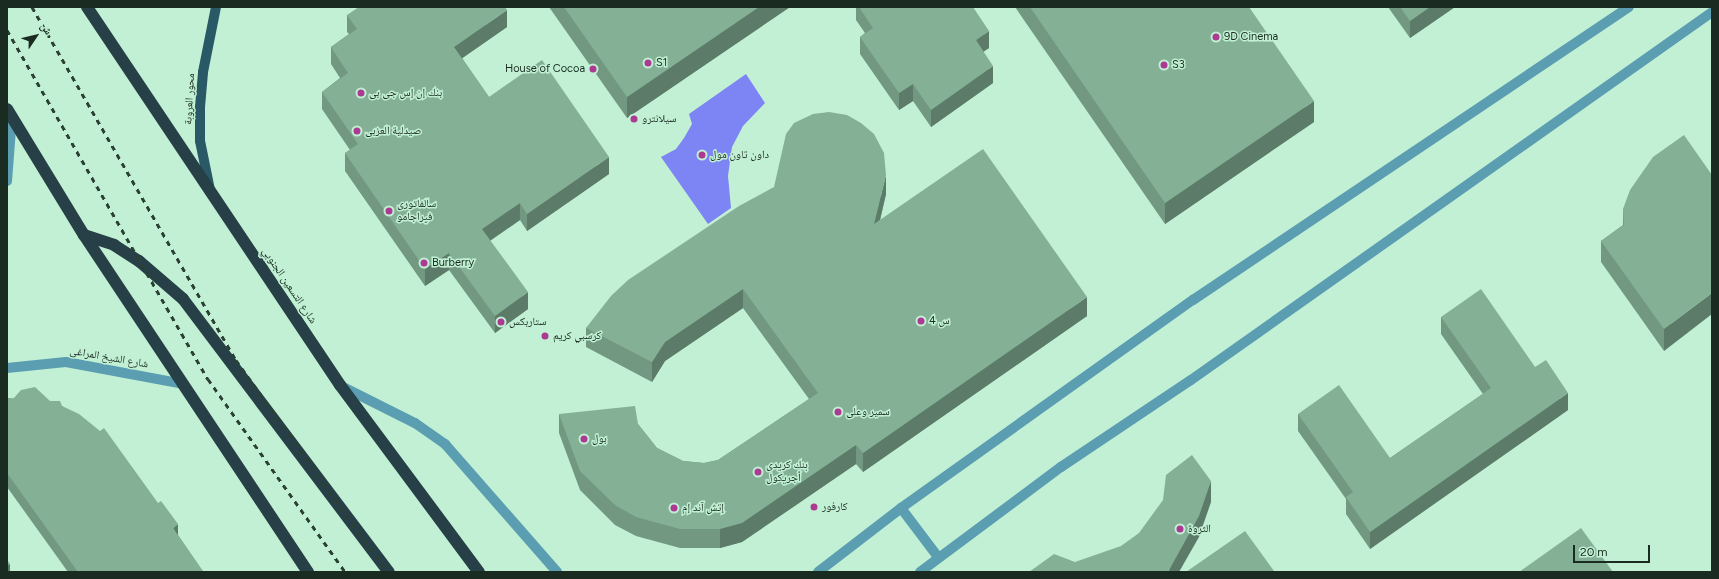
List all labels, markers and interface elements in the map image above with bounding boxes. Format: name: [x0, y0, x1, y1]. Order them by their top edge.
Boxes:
north arrow: [16, 16, 56, 56]
text: ش: [38, 20, 55, 37]
place label: 9D Cinema: [1224, 30, 1278, 44]
marker: 9D Cinema: [1211, 32, 1221, 42]
place label: S1: [656, 56, 667, 70]
marker: S1: [643, 58, 653, 68]
place label: S3: [1172, 58, 1185, 72]
marker: S3: [1159, 60, 1169, 70]
place label: House of Cocoa: [505, 62, 585, 76]
marker: House of Cocoa: [588, 64, 598, 74]
street label: محور العروبة: [182, 73, 198, 125]
place label: بنك إن إس جى بى: [369, 86, 442, 100]
marker: بنك إن إس جى بى: [356, 88, 366, 98]
place label: سيلانترو: [642, 112, 676, 126]
marker: سيلانترو: [629, 114, 639, 124]
place label: صيدلية العزبى: [365, 124, 421, 138]
marker: صيدلية العزبى: [352, 126, 362, 136]
place label: داون تاون مول: [710, 148, 769, 162]
marker: داون تاون مول: [697, 150, 707, 160]
place label: سالفاتورى فيراجامو: [397, 198, 436, 224]
marker: سالفاتورى فيراجامو: [384, 206, 394, 216]
street label: شارع التسعين الجنوبي: [259, 246, 319, 326]
place label: Burberry: [432, 256, 474, 270]
marker: Burberry: [419, 258, 429, 268]
place label: س 4: [929, 314, 950, 328]
place label: ستاربكس: [509, 315, 546, 329]
marker: س 4: [916, 316, 926, 326]
marker: ستاربكس: [496, 317, 506, 327]
place label: كرسبي كريم: [553, 329, 601, 343]
marker: كرسبي كريم: [540, 331, 550, 341]
street label: شارع الشيخ المراغى: [69, 345, 149, 371]
place label: سمير وعلى: [846, 405, 890, 419]
marker: سمير وعلى: [833, 407, 843, 417]
place label: بول: [592, 432, 607, 446]
marker: بول: [579, 434, 589, 444]
place label: بنك كريدى أجريكول: [766, 459, 808, 485]
marker: بنك كريدى أجريكول: [753, 467, 763, 477]
place label: كارفور: [822, 500, 848, 514]
place label: إتش آند إم: [682, 501, 724, 515]
marker: كارفور: [809, 502, 819, 512]
marker: إتش آند إم: [669, 503, 679, 513]
place label: الثروة: [1188, 522, 1211, 536]
marker: الثروة: [1175, 524, 1185, 534]
scale bar: [1575, 537, 1652, 563]
text: 20 m: [1580, 545, 1608, 559]

